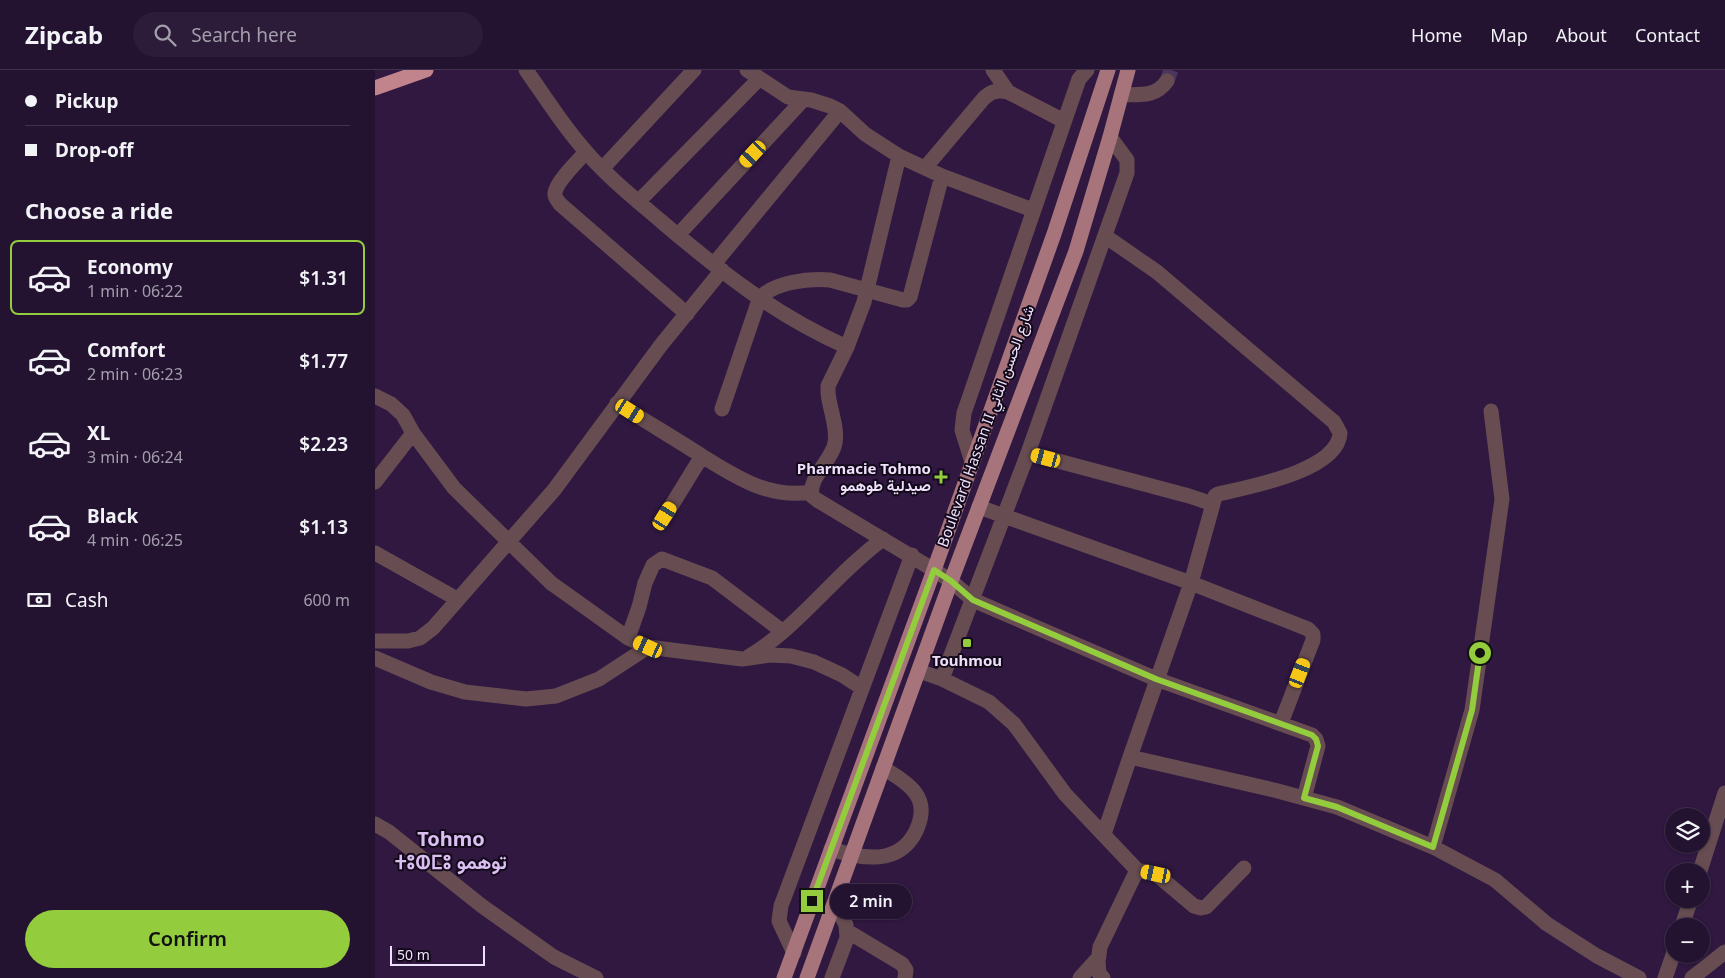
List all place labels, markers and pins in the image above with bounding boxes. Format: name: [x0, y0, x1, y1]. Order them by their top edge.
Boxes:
place label: Pharmacie Tohmo صيدلية طوهمو: [797, 458, 931, 495]
marker: Pharmacie Tohmo صيدلية طوهمو: [935, 471, 947, 483]
marker: Touhmou: [961, 637, 973, 649]
place label: Touhmou: [932, 650, 1002, 670]

